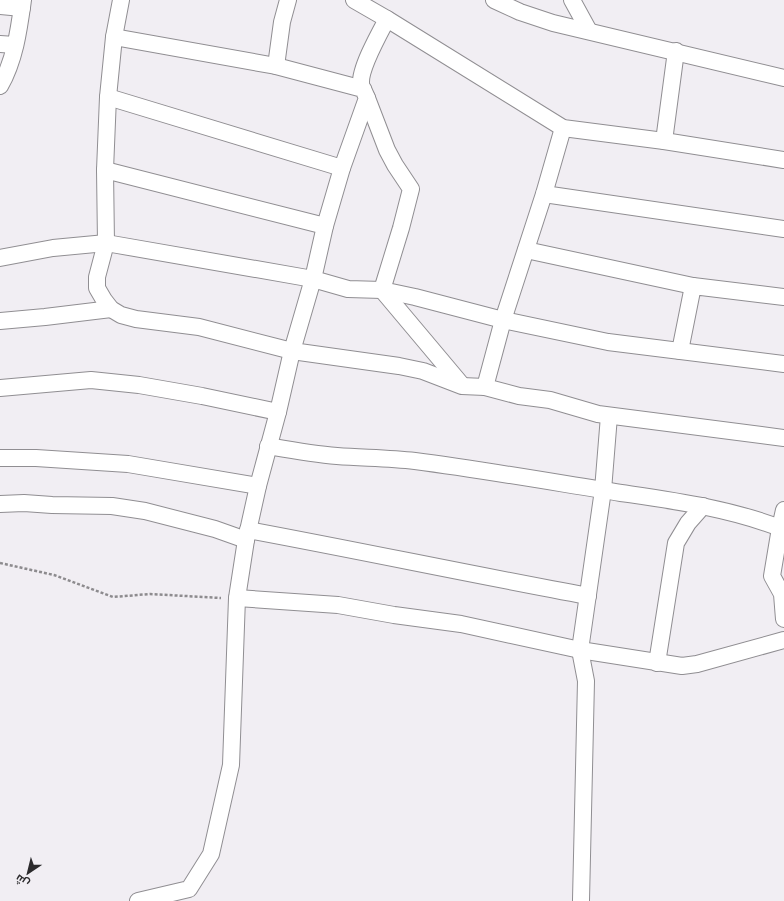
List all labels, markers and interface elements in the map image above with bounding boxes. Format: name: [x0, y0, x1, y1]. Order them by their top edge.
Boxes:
north arrow: [8, 853, 48, 893]
text: ش: [12, 871, 32, 891]

